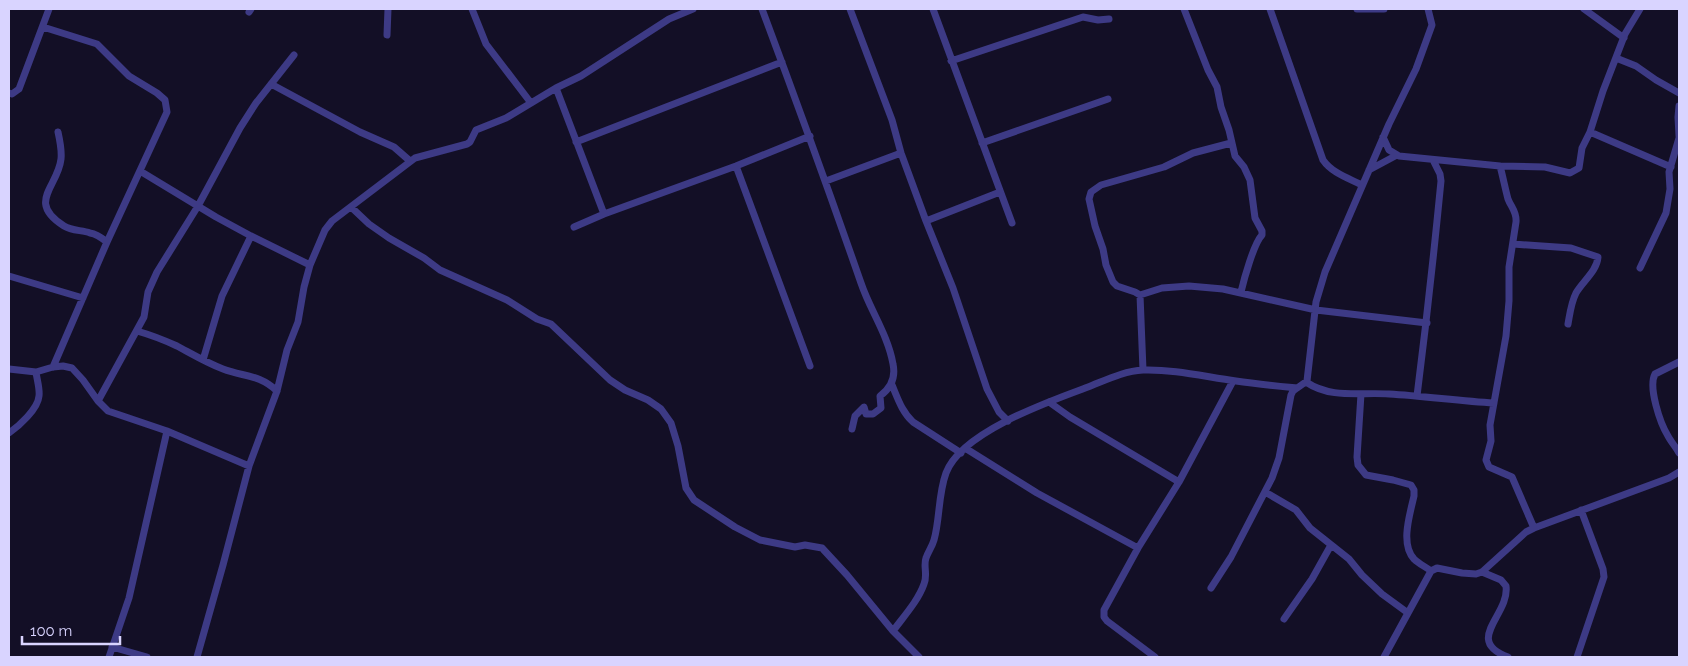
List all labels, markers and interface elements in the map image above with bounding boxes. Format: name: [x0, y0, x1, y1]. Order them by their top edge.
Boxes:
scale bar: [22, 614, 120, 646]
text: 100 m: [30, 622, 72, 640]

